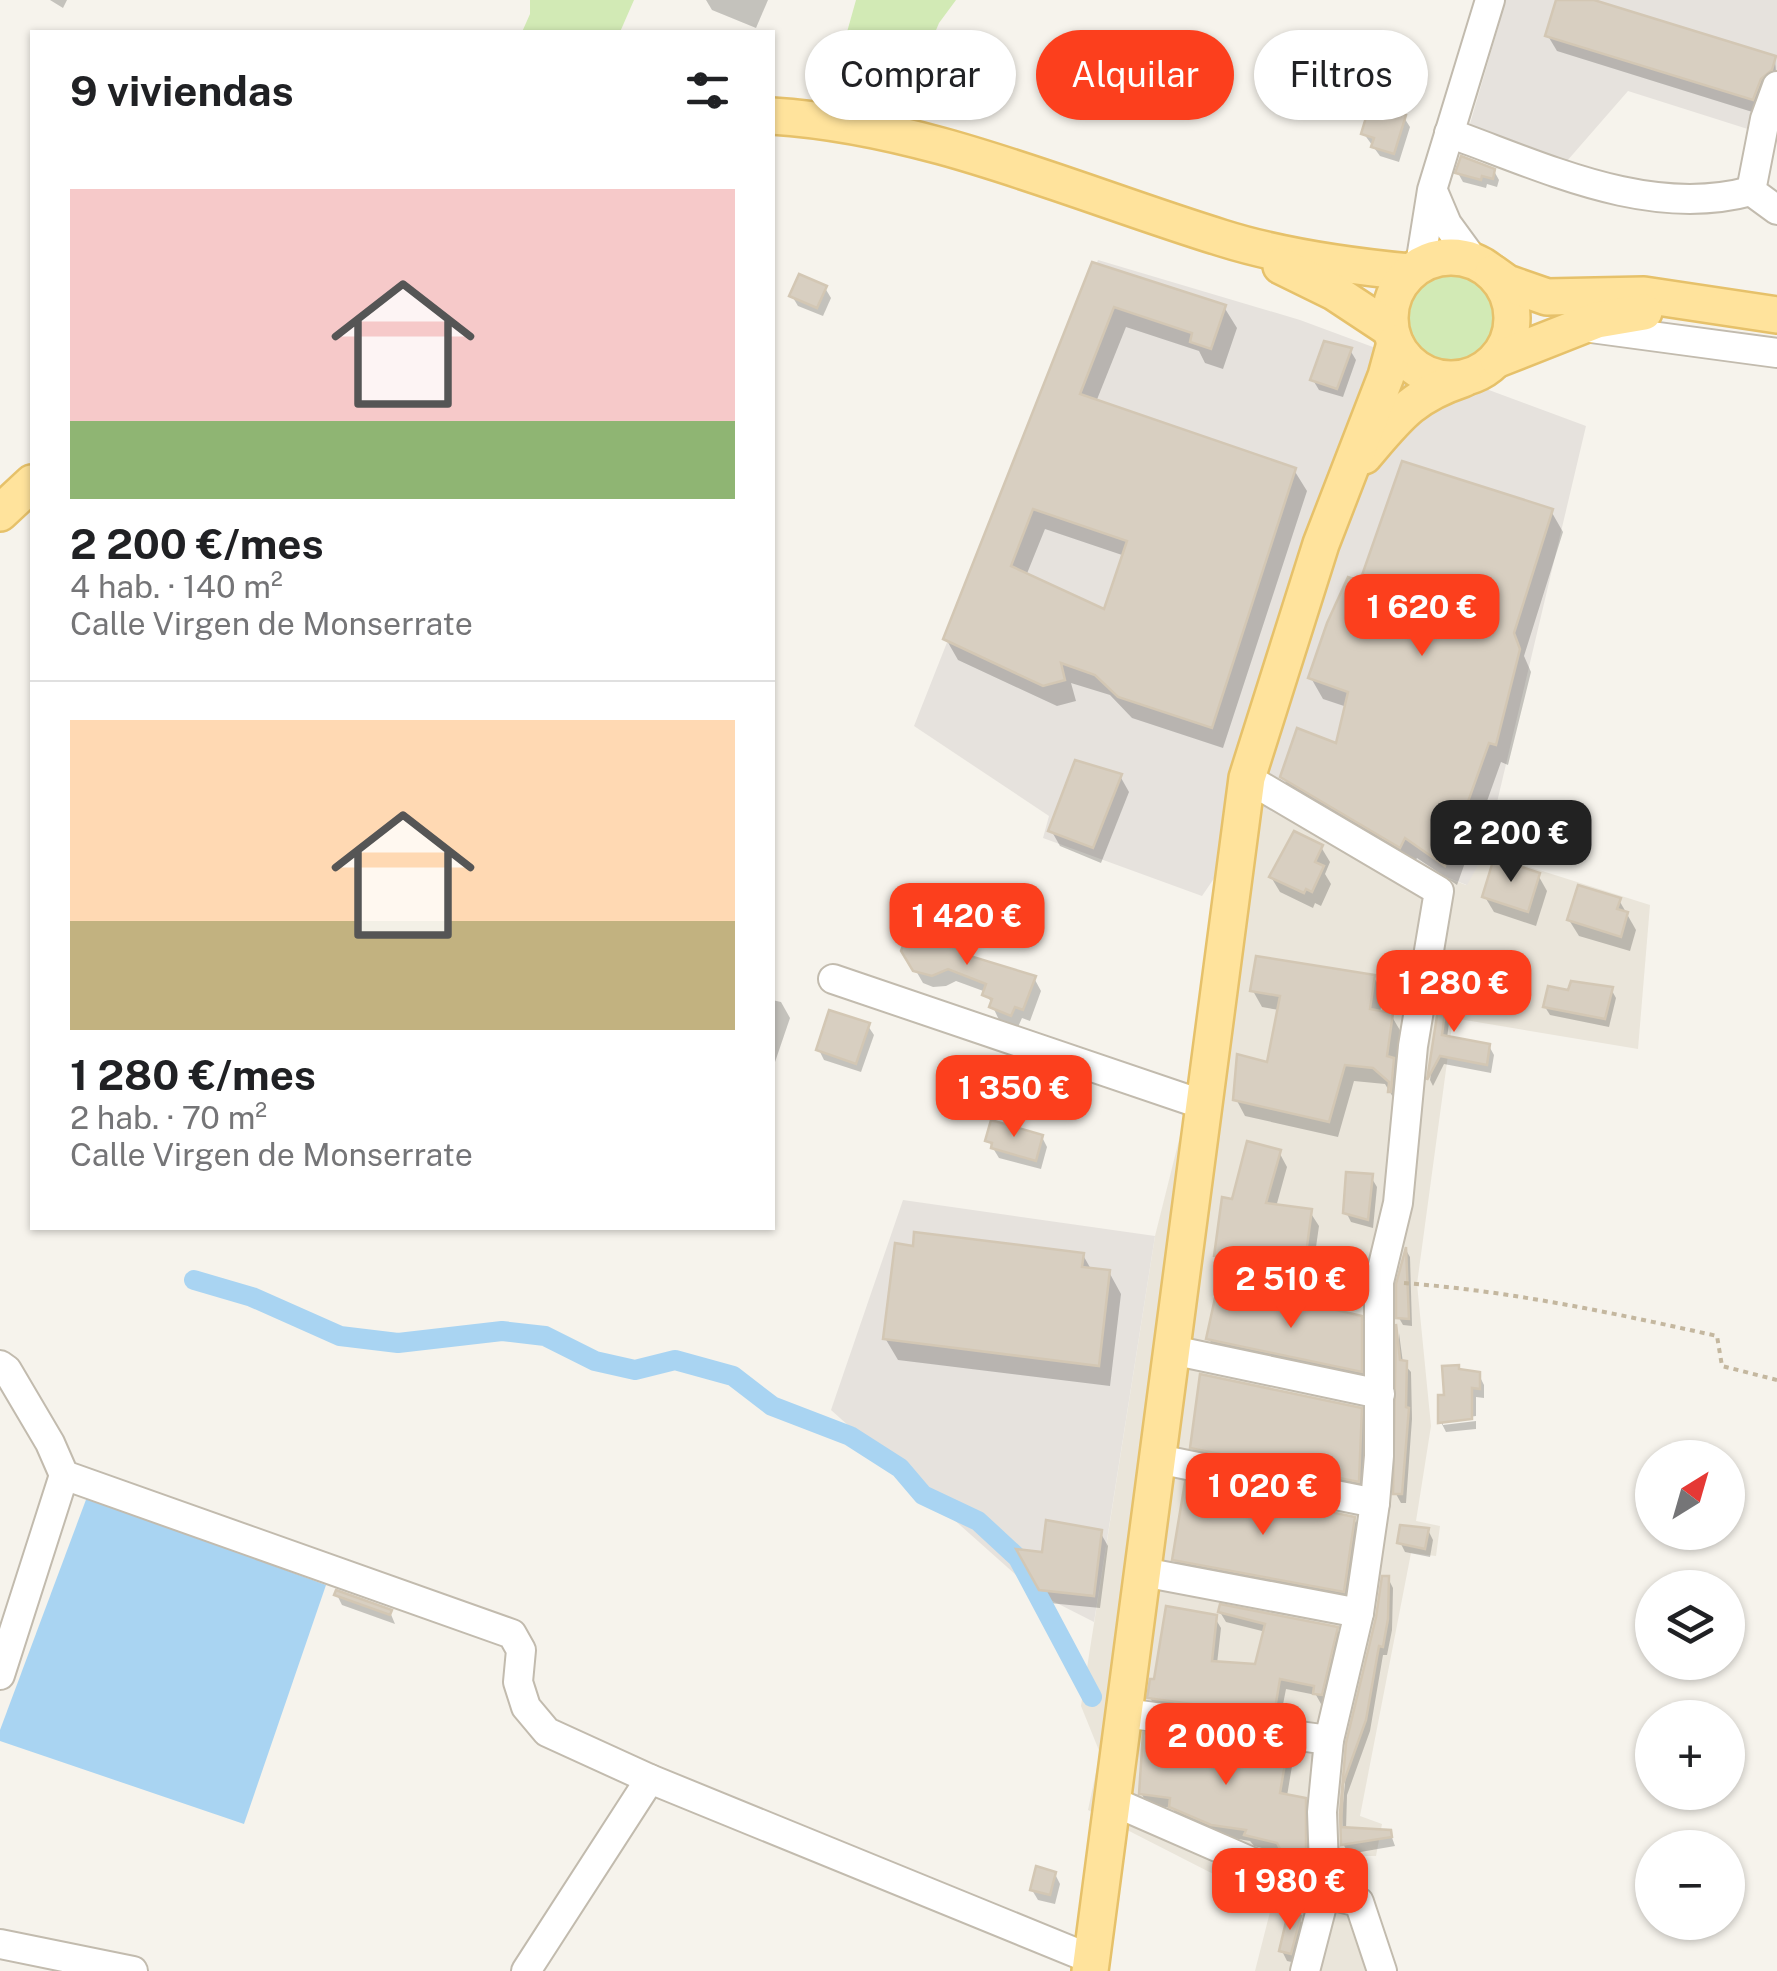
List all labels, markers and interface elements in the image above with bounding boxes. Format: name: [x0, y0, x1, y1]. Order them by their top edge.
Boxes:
chip: Comprar: [805, 30, 1016, 120]
chip: Alquilar: [1036, 30, 1234, 120]
chip: Filtros: [1254, 30, 1428, 120]
icon: filters: [680, 63, 735, 118]
text: 9 viviendas: [70, 66, 294, 115]
icon: home: [313, 254, 493, 434]
text: 2 200 €/mes: [70, 519, 324, 568]
text: 4 hab. · 140 m²: [70, 568, 283, 605]
pin: 1 620 €: [1330, 574, 1514, 659]
text: 1 620 €: [1366, 588, 1478, 625]
text: Calle Virgen de Monserrate: [70, 605, 473, 642]
icon: home: [313, 785, 493, 965]
pin: 2 200 €: [1419, 800, 1603, 885]
text: 2 200 €: [1452, 814, 1570, 851]
pin: 1 420 €: [875, 883, 1059, 968]
text: 1 420 €: [912, 897, 1022, 934]
pin: 1 280 €: [1362, 950, 1546, 1035]
text: 1 280 €: [1398, 964, 1510, 1001]
text: 1 280 €/mes: [70, 1050, 316, 1099]
pin: 1 350 €: [922, 1055, 1106, 1140]
text: 1 350 €: [958, 1069, 1070, 1106]
text: 2 hab. · 70 m²: [70, 1099, 267, 1136]
text: Calle Virgen de Monserrate: [70, 1136, 473, 1173]
pin: 2 510 €: [1199, 1246, 1383, 1331]
text: 2 510 €: [1235, 1260, 1347, 1297]
north arrow: [1635, 1440, 1745, 1550]
map controls: [1635, 1440, 1745, 1940]
pin: 1 020 €: [1171, 1453, 1355, 1538]
text: 1 020 €: [1208, 1467, 1318, 1504]
button: layers: [1635, 1570, 1745, 1680]
button: +: [1635, 1700, 1745, 1810]
pin: 2 000 €: [1134, 1703, 1318, 1788]
text: 2 000 €: [1167, 1717, 1285, 1754]
button: −: [1635, 1830, 1745, 1940]
pin: 1 980 €: [1198, 1848, 1382, 1933]
text: 1 980 €: [1234, 1862, 1346, 1899]

